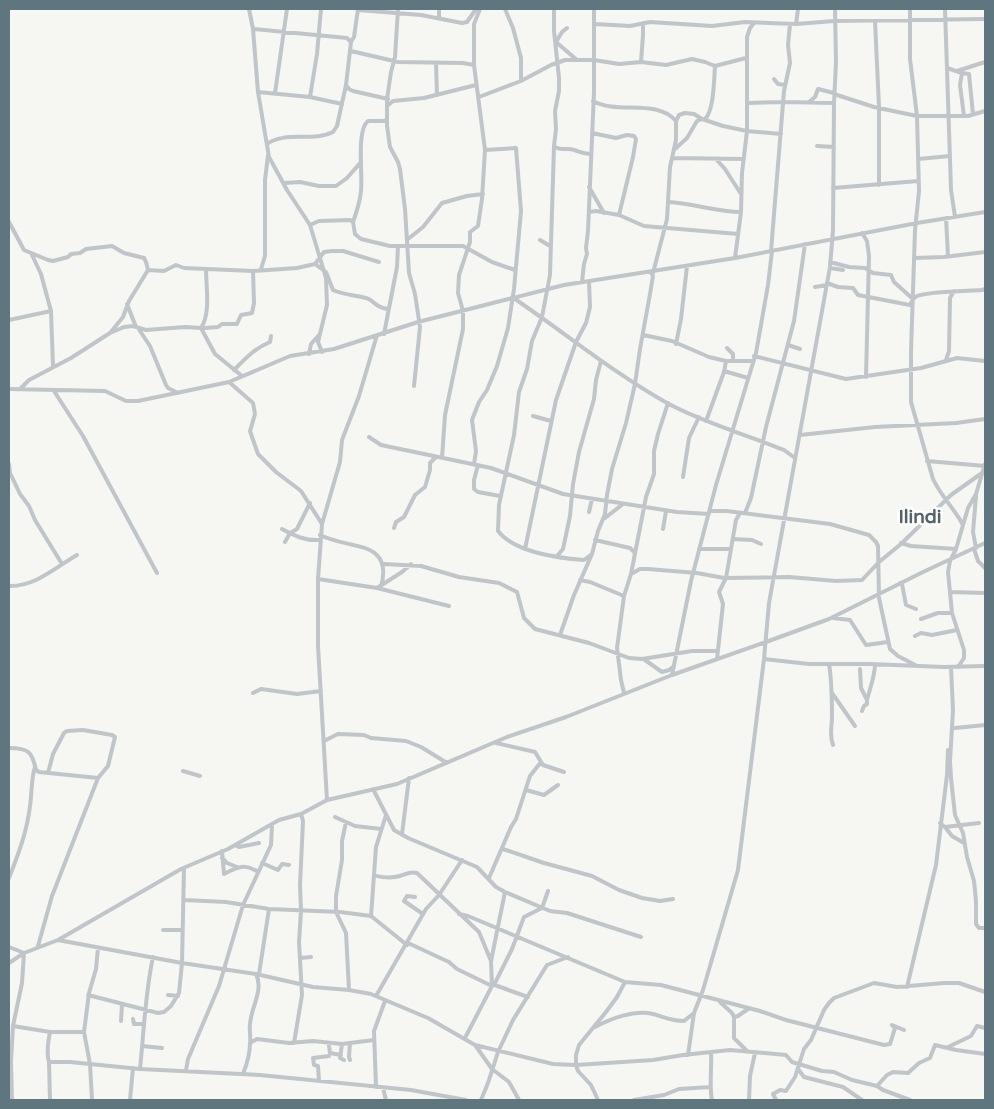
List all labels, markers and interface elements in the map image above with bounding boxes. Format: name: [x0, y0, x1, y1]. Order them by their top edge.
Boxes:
district label: Ilindi: [899, 506, 941, 528]

